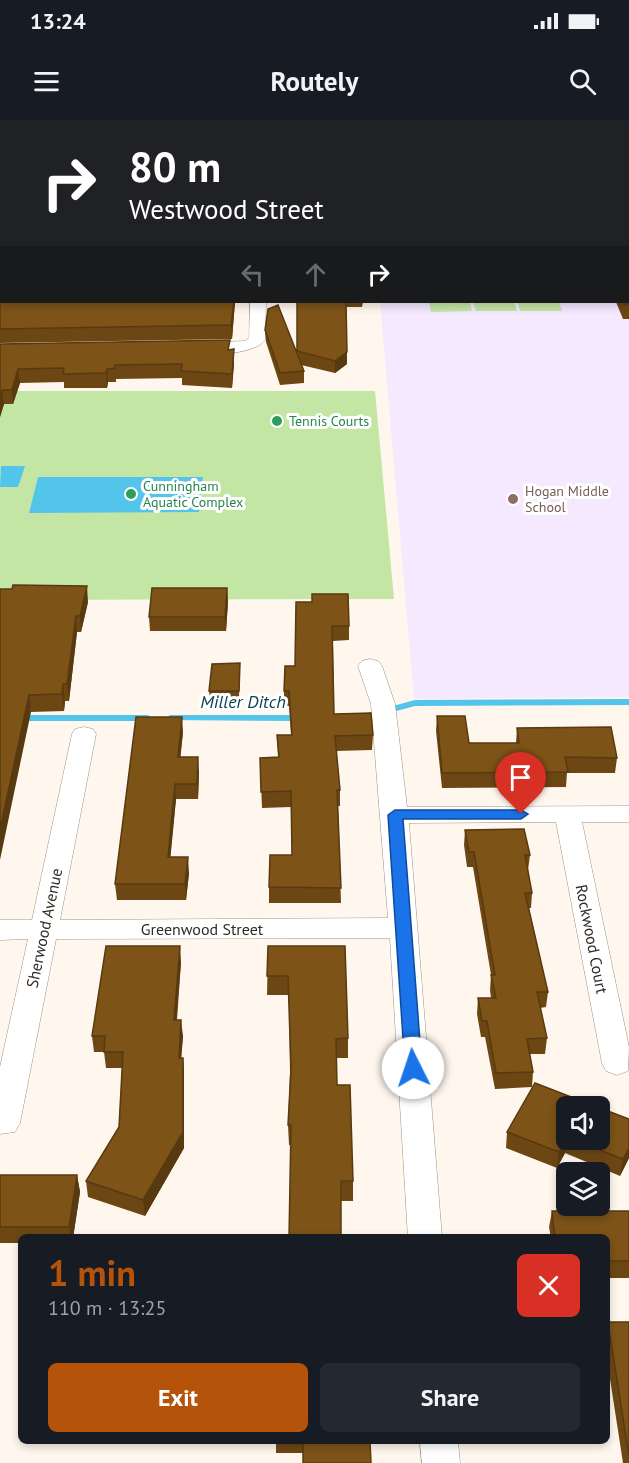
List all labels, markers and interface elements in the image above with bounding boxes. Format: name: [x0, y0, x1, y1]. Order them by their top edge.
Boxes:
text: 13:24: [30, 7, 86, 35]
text: Routely: [271, 64, 358, 98]
icon: menu: [30, 65, 63, 98]
icon: search: [566, 65, 599, 98]
text: 80 m: [129, 139, 221, 194]
icon: right: [30, 144, 108, 222]
text: Westwood Street: [129, 192, 324, 226]
icon: left: [236, 258, 269, 291]
icon: ahead: [299, 258, 332, 291]
icon: right: [362, 258, 395, 291]
place label: Tennis Courts: [289, 412, 369, 430]
marker: Tennis Courts: [270, 414, 284, 428]
place label: Cunningham Aquatic Complex: [143, 477, 243, 511]
place label: Hogan Middle School: [525, 482, 609, 516]
marker: Cunningham Aquatic Complex: [124, 487, 138, 501]
marker: Hogan Middle School: [506, 492, 520, 506]
water label: Miller Ditch: [200, 690, 286, 713]
pin: [495, 752, 546, 814]
icon: arrive: [504, 761, 537, 794]
street label: Sherwood Avenue: [22, 866, 66, 990]
street label: Rockwood Court: [572, 883, 613, 996]
street label: Greenwood Street: [141, 919, 264, 939]
position arrow: [381, 1036, 445, 1100]
map controls: [556, 1096, 610, 1216]
button: sound: [556, 1096, 610, 1150]
button: layers: [556, 1162, 610, 1216]
text: 1 min: [48, 1249, 136, 1296]
button: close: [517, 1254, 580, 1317]
text: 110 m · 13:25: [48, 1295, 166, 1321]
button: Exit: [48, 1363, 308, 1432]
button: Share: [320, 1363, 580, 1432]

